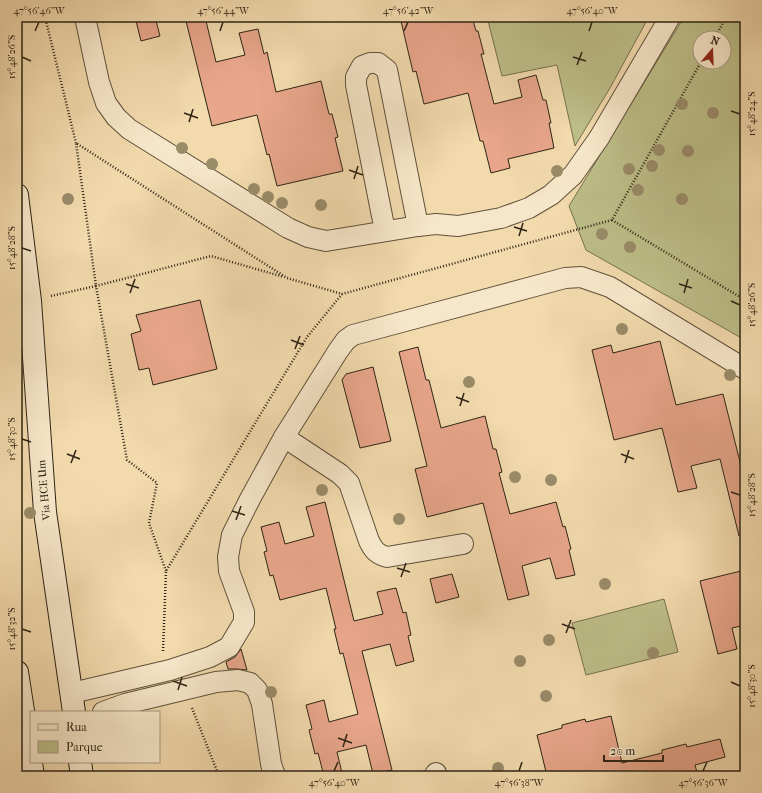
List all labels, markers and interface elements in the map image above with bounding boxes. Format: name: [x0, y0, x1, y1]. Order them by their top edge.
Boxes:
text: 47°56'46"W: [14, 5, 66, 17]
text: 47°56'44"W: [197, 5, 250, 17]
text: 47°56'42"W: [383, 5, 435, 17]
text: 47°56'40"W: [566, 5, 619, 17]
north arrow: [692, 30, 732, 70]
text: N: [709, 34, 722, 49]
text: 15°48'26"S: [6, 35, 18, 79]
text: 15°48'24"S: [746, 92, 758, 136]
text: 15°48'28"S: [6, 226, 18, 270]
text: 15°48'26"S: [746, 283, 758, 327]
text: 15°48'30"S: [6, 417, 18, 461]
street label: Via HCE Um: [35, 458, 53, 522]
text: 15°48'28"S: [746, 473, 758, 517]
text: 15°48'32"S: [6, 608, 18, 650]
text: 15°48'30"S: [746, 664, 758, 708]
legend: [30, 711, 160, 763]
text: Rua: [66, 720, 87, 734]
scale bar: [604, 737, 663, 763]
text: Parque: [66, 740, 103, 754]
text: 20 m: [610, 744, 635, 758]
text: 47°56'40"W: [308, 777, 361, 789]
text: 47°56'38"W: [495, 777, 545, 789]
text: 47°56'36"W: [678, 777, 729, 789]

